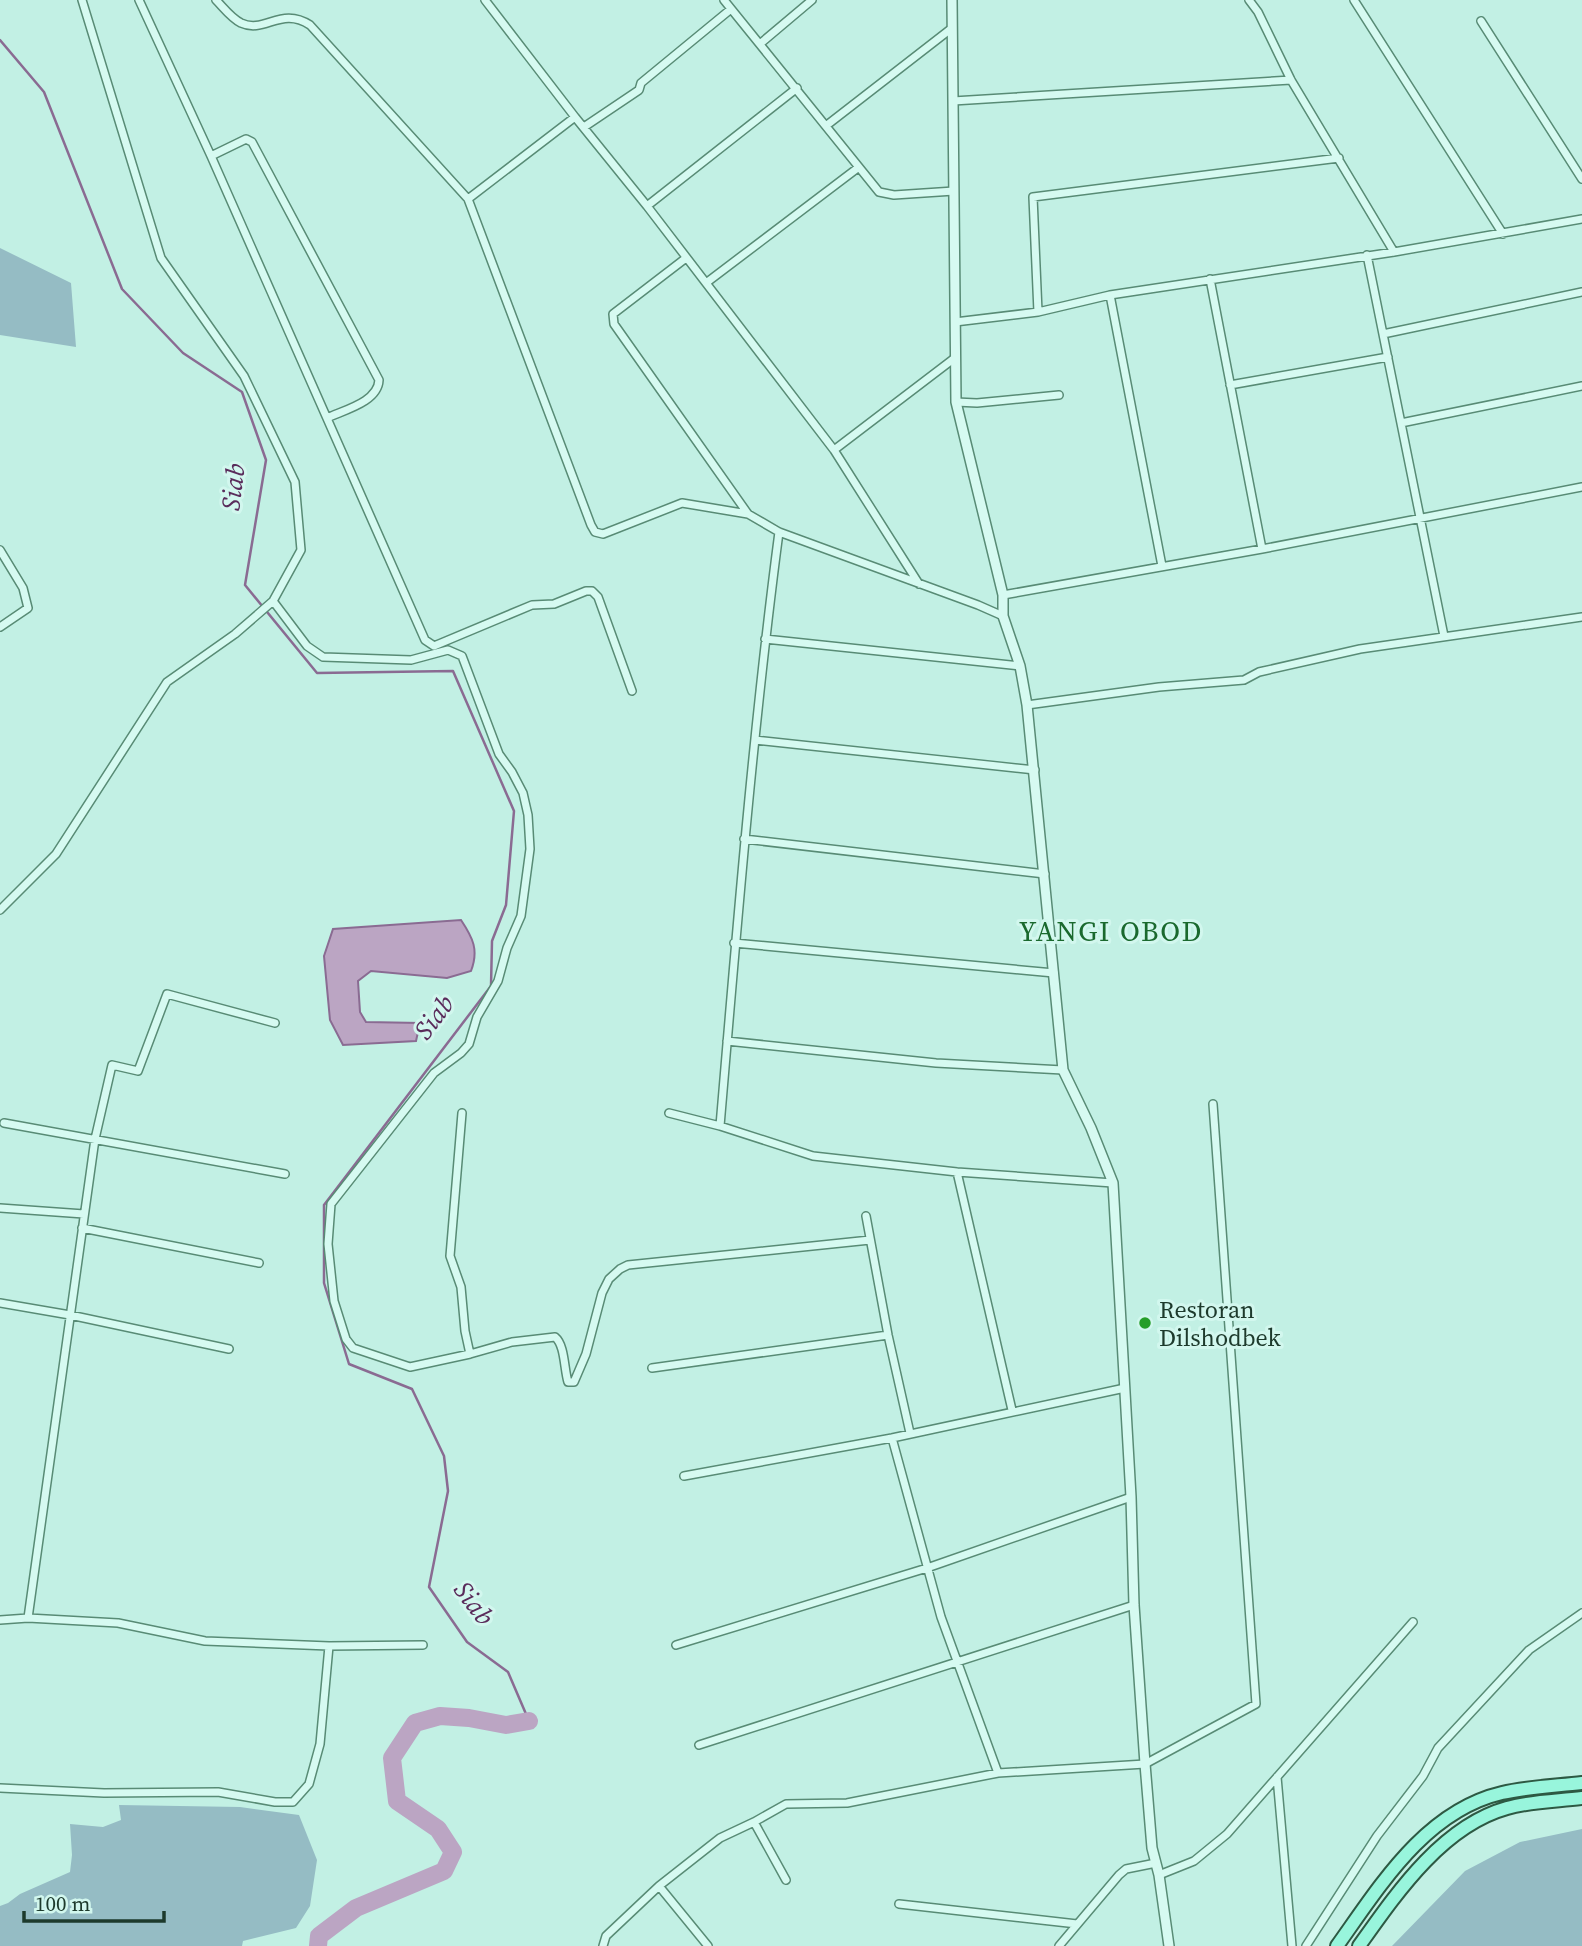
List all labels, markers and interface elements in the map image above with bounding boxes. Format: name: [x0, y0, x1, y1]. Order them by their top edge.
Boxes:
water label: Siab: [212, 461, 254, 512]
district label: YANGI OBOD: [1019, 912, 1203, 950]
water label: Siab: [406, 987, 463, 1047]
place label: Restoran Dilshodbek: [1159, 1293, 1282, 1354]
marker: Restoran Dilshodbek: [1137, 1315, 1153, 1331]
water label: Siab: [446, 1573, 503, 1633]
scale bar: [24, 1880, 164, 1924]
text: 100 m: [35, 1889, 90, 1918]

